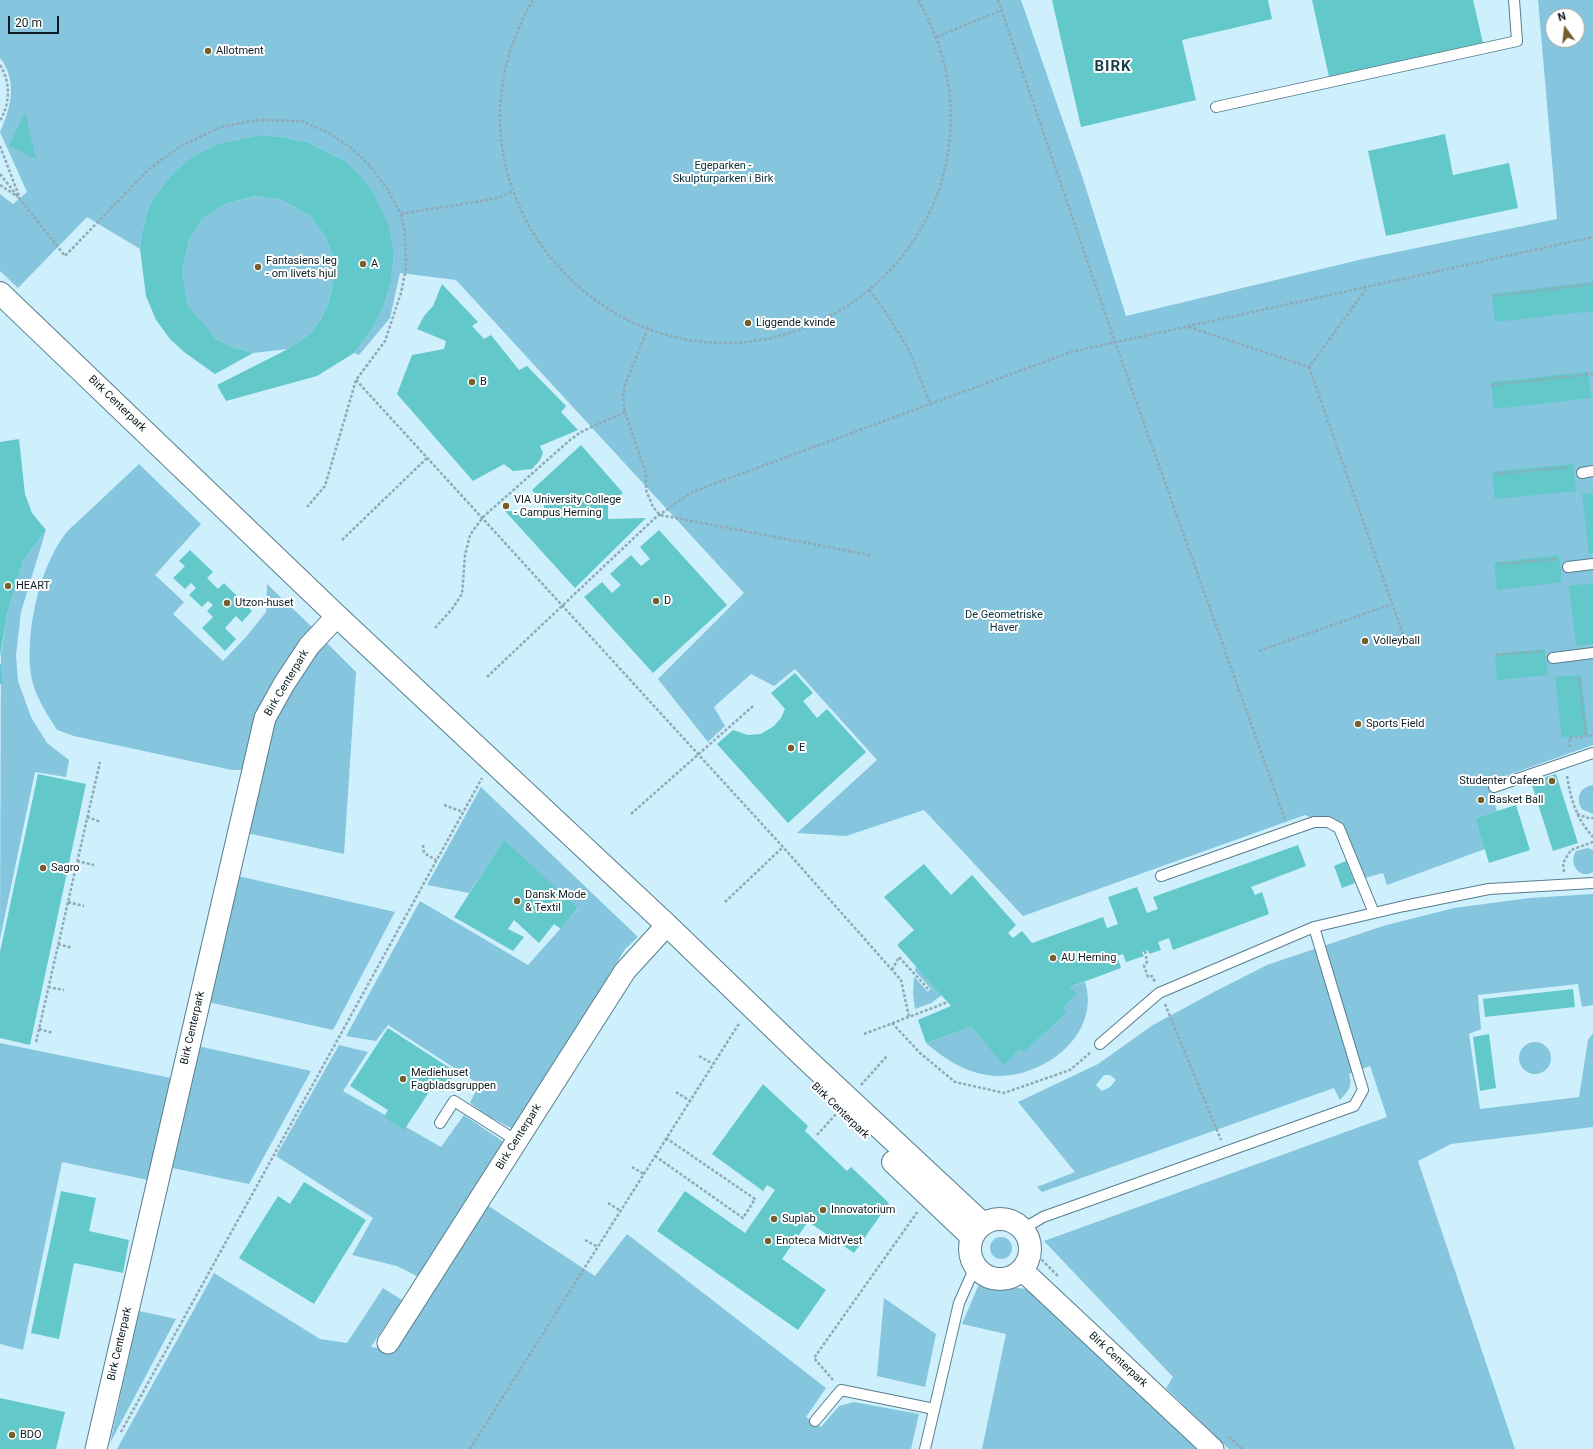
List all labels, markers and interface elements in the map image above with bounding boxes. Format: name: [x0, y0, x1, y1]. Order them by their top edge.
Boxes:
scale bar: [10, 8, 61, 34]
north arrow: [1545, 8, 1585, 48]
text: N: [1557, 10, 1567, 24]
text: 20 m: [15, 16, 42, 30]
place label: Allotment: [216, 44, 264, 58]
marker: Allotment: [203, 46, 213, 56]
district label: BIRK: [1094, 58, 1132, 76]
park label: Egeparken - Skulpturparken i Birk: [673, 159, 773, 185]
place label: Fantasiens leg - om livets hjul: [266, 254, 337, 280]
place label: A: [371, 257, 378, 271]
marker: A: [358, 259, 368, 269]
marker: Fantasiens leg - om livets hjul: [253, 262, 263, 272]
place label: Liggende kvinde: [756, 316, 835, 330]
marker: Liggende kvinde: [743, 318, 753, 328]
street label: Birk Centerpark: [85, 373, 149, 435]
place label: B: [480, 375, 487, 389]
marker: B: [467, 377, 477, 387]
place label: VIA University College - Campus Herning: [514, 493, 621, 519]
marker: VIA University College - Campus Herning: [501, 501, 511, 511]
place label: HEART: [16, 579, 50, 593]
marker: HEART: [3, 581, 13, 591]
place label: D: [664, 594, 671, 608]
place label: Utzon-huset: [235, 596, 294, 610]
marker: D: [651, 596, 661, 606]
marker: Utzon-huset: [222, 598, 232, 608]
park label: De Geometriske Haver: [965, 608, 1043, 634]
place label: Volleyball: [1373, 634, 1420, 648]
marker: Volleyball: [1360, 636, 1370, 646]
street label: Birk Centerpark: [262, 647, 312, 719]
place label: Sports Field: [1366, 717, 1424, 731]
marker: Sports Field: [1353, 719, 1363, 729]
place label: E: [799, 741, 805, 755]
marker: E: [786, 743, 796, 753]
place label: Studenter Cafeen: [1459, 774, 1544, 788]
marker: Studenter Cafeen: [1547, 776, 1557, 786]
place label: Basket Ball: [1489, 793, 1543, 807]
marker: Basket Ball: [1476, 795, 1486, 805]
place label: Sagro: [51, 861, 80, 875]
marker: Sagro: [38, 863, 48, 873]
place label: Dansk Mode & Textil: [525, 888, 586, 914]
marker: Dansk Mode & Textil: [512, 896, 522, 906]
place label: AU Herning: [1061, 951, 1116, 965]
marker: AU Herning: [1048, 953, 1058, 963]
street label: Birk Centerpark: [178, 990, 208, 1066]
place label: Mediehuset Fagbladsgruppen: [411, 1066, 496, 1092]
marker: Mediehuset Fagbladsgruppen: [398, 1074, 408, 1084]
street label: Birk Centerpark: [808, 1080, 872, 1142]
street label: Birk Centerpark: [493, 1102, 545, 1172]
place label: Innovatorium: [831, 1203, 895, 1217]
marker: Innovatorium: [818, 1205, 828, 1215]
place label: Suplab: [782, 1212, 816, 1226]
marker: Suplab: [769, 1214, 779, 1224]
place label: Enoteca MidtVest: [776, 1234, 862, 1248]
marker: Enoteca MidtVest: [763, 1236, 773, 1246]
street label: Birk Centerpark: [105, 1306, 135, 1382]
street label: Birk Centerpark: [1086, 1330, 1150, 1390]
place label: BDO: [20, 1428, 42, 1442]
marker: BDO: [7, 1430, 17, 1440]

